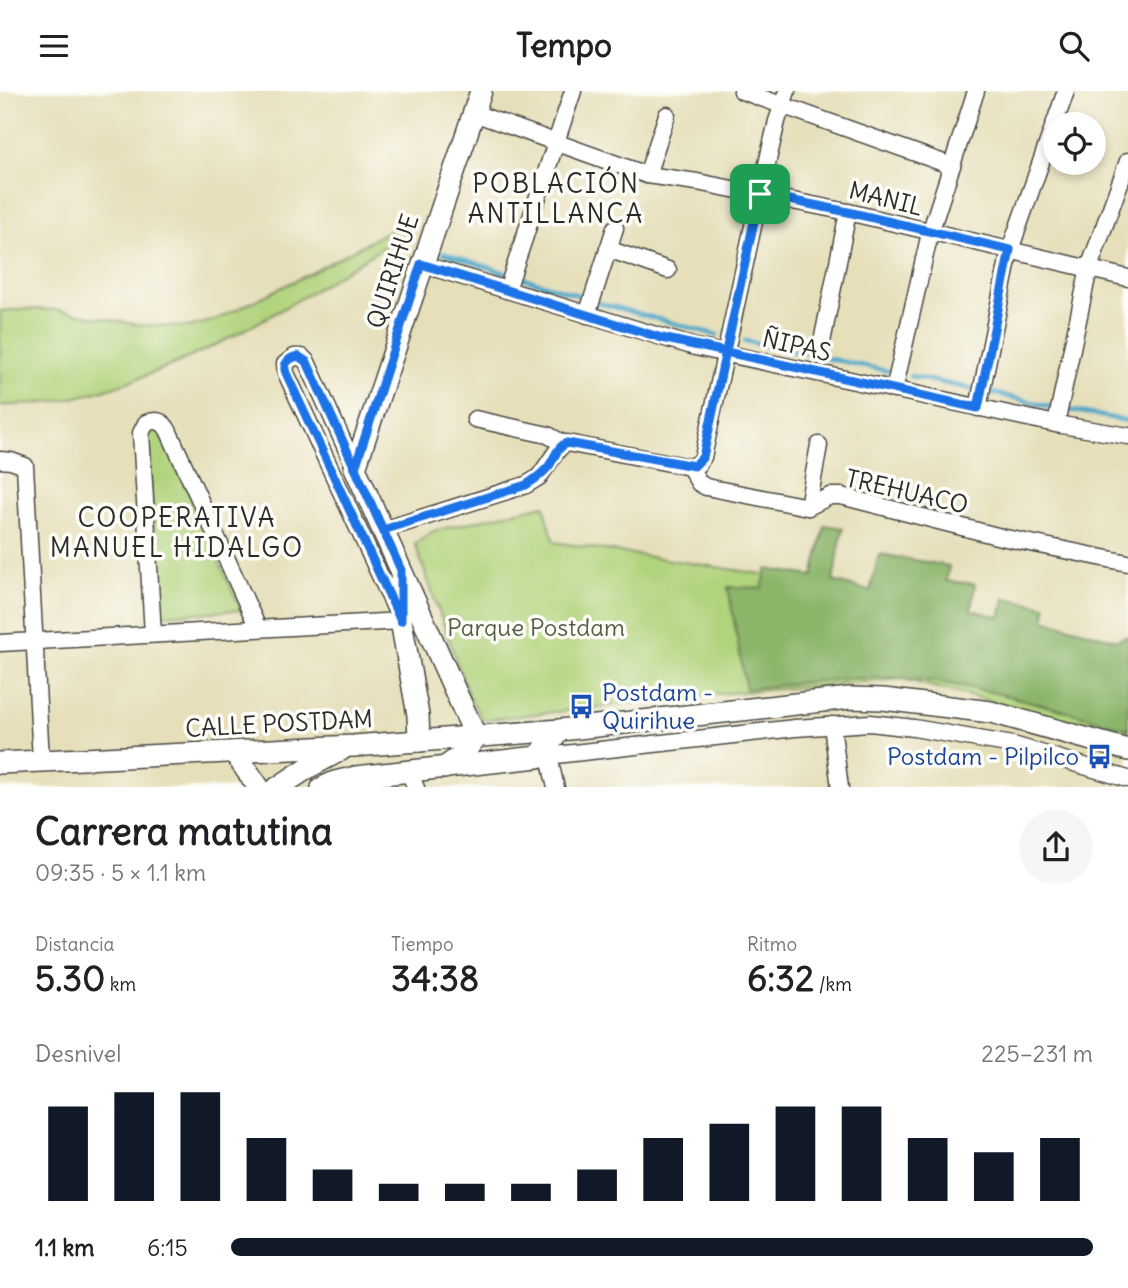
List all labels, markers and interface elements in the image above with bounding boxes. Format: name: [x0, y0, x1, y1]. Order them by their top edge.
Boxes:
text: Tempo: [516, 25, 612, 66]
icon: menu: [35, 27, 73, 65]
icon: search: [1055, 27, 1093, 65]
map controls: [1043, 112, 1106, 175]
button: locate: [1043, 112, 1106, 175]
pin: [730, 164, 790, 224]
district label: POBLACIÓN ANTILLANCA: [468, 166, 644, 230]
street label: MANIL: [846, 174, 926, 222]
icon: arrive: [741, 175, 779, 213]
street label: QUIRIHUE: [359, 210, 425, 332]
street label: ÑIPAS: [760, 323, 834, 367]
street label: TREHUACO: [843, 462, 971, 520]
district label: COOPERATIVA MANUEL HIDALGO: [50, 501, 304, 564]
park label: Parque Postdam: [447, 612, 625, 642]
place label: Postdam - Quirihue: [602, 677, 713, 735]
bus stop icon: Postdam - Quirihue: [568, 692, 596, 720]
street label: CALLE POSTDAM: [184, 703, 374, 743]
place label: Postdam - Pilpilco: [887, 741, 1079, 771]
bus stop icon: Postdam - Pilpilco: [1085, 742, 1113, 770]
text: Carrera matutina: [35, 808, 333, 855]
button: share: [1019, 810, 1093, 884]
text: 09:35 · 5 × 1.1 km: [35, 858, 206, 887]
text: Distancia: [35, 932, 114, 956]
text: Tiempo: [391, 932, 454, 956]
text: Ritmo: [747, 932, 797, 956]
text: 5.30: [35, 956, 105, 1000]
text: 34:38: [391, 956, 479, 1000]
text: 6:32: [747, 956, 814, 1000]
text: km: [105, 972, 136, 996]
text: /km: [814, 972, 852, 996]
text: Desnivel: [35, 1039, 121, 1068]
text: 225–231 m: [981, 1039, 1093, 1068]
text: 1.1 km: [35, 1233, 94, 1262]
text: 6:15: [147, 1233, 188, 1262]

